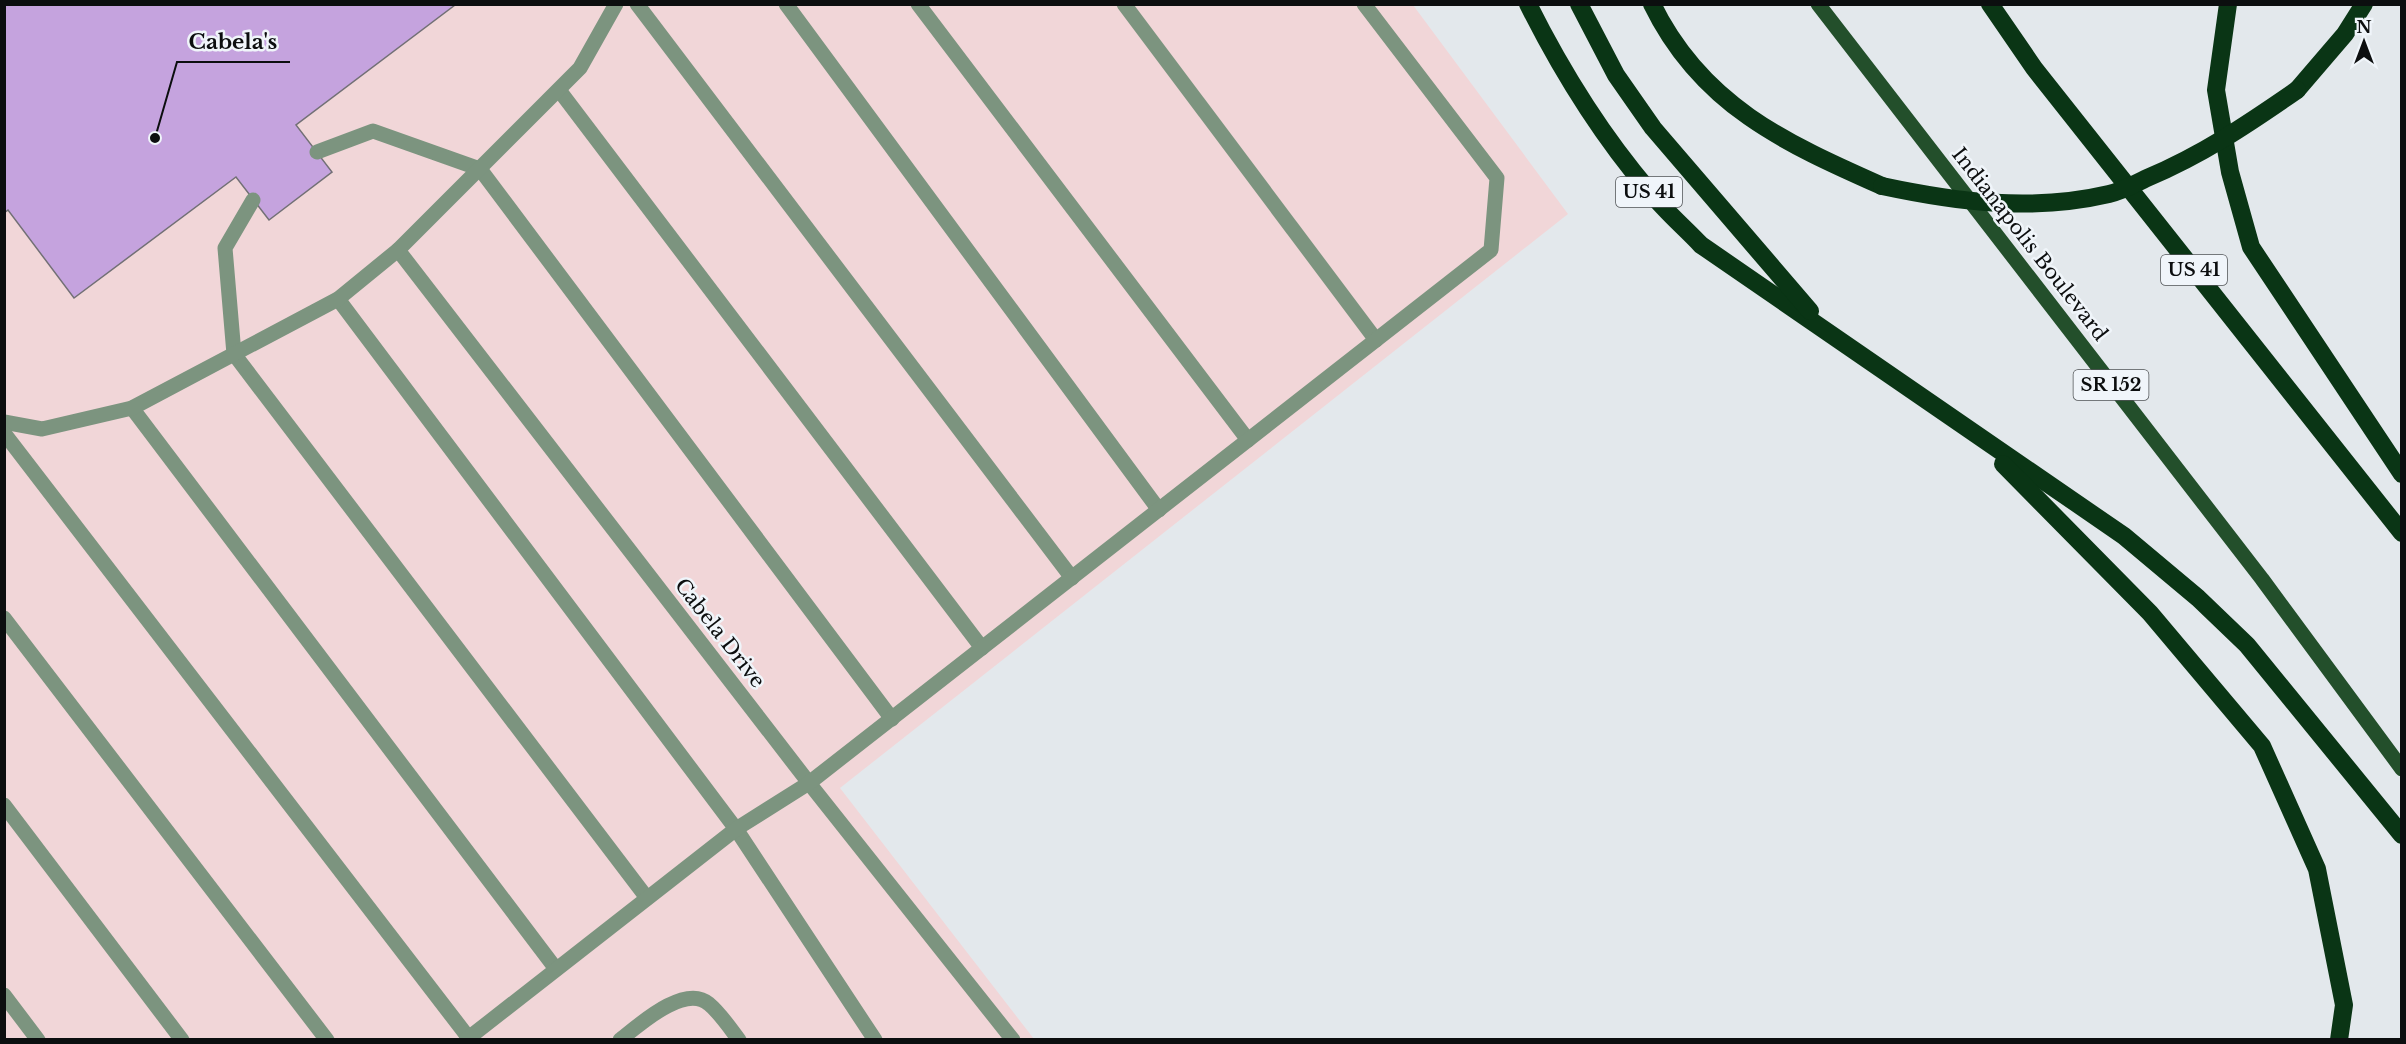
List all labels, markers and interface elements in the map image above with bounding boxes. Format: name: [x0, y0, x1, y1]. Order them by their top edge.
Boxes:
north arrow: [2334, 12, 2394, 72]
text: N: [2356, 17, 2372, 37]
callout: Cabela's: [177, 23, 290, 62]
text: Cabela's: [189, 29, 278, 55]
street label: Indianapolis Boulevard: [1947, 143, 2113, 345]
road number: US 41: [1616, 177, 1682, 207]
road number: US 41: [2161, 255, 2227, 285]
road number: SR 152: [2074, 370, 2148, 400]
street label: Cabela Drive: [670, 574, 770, 692]

